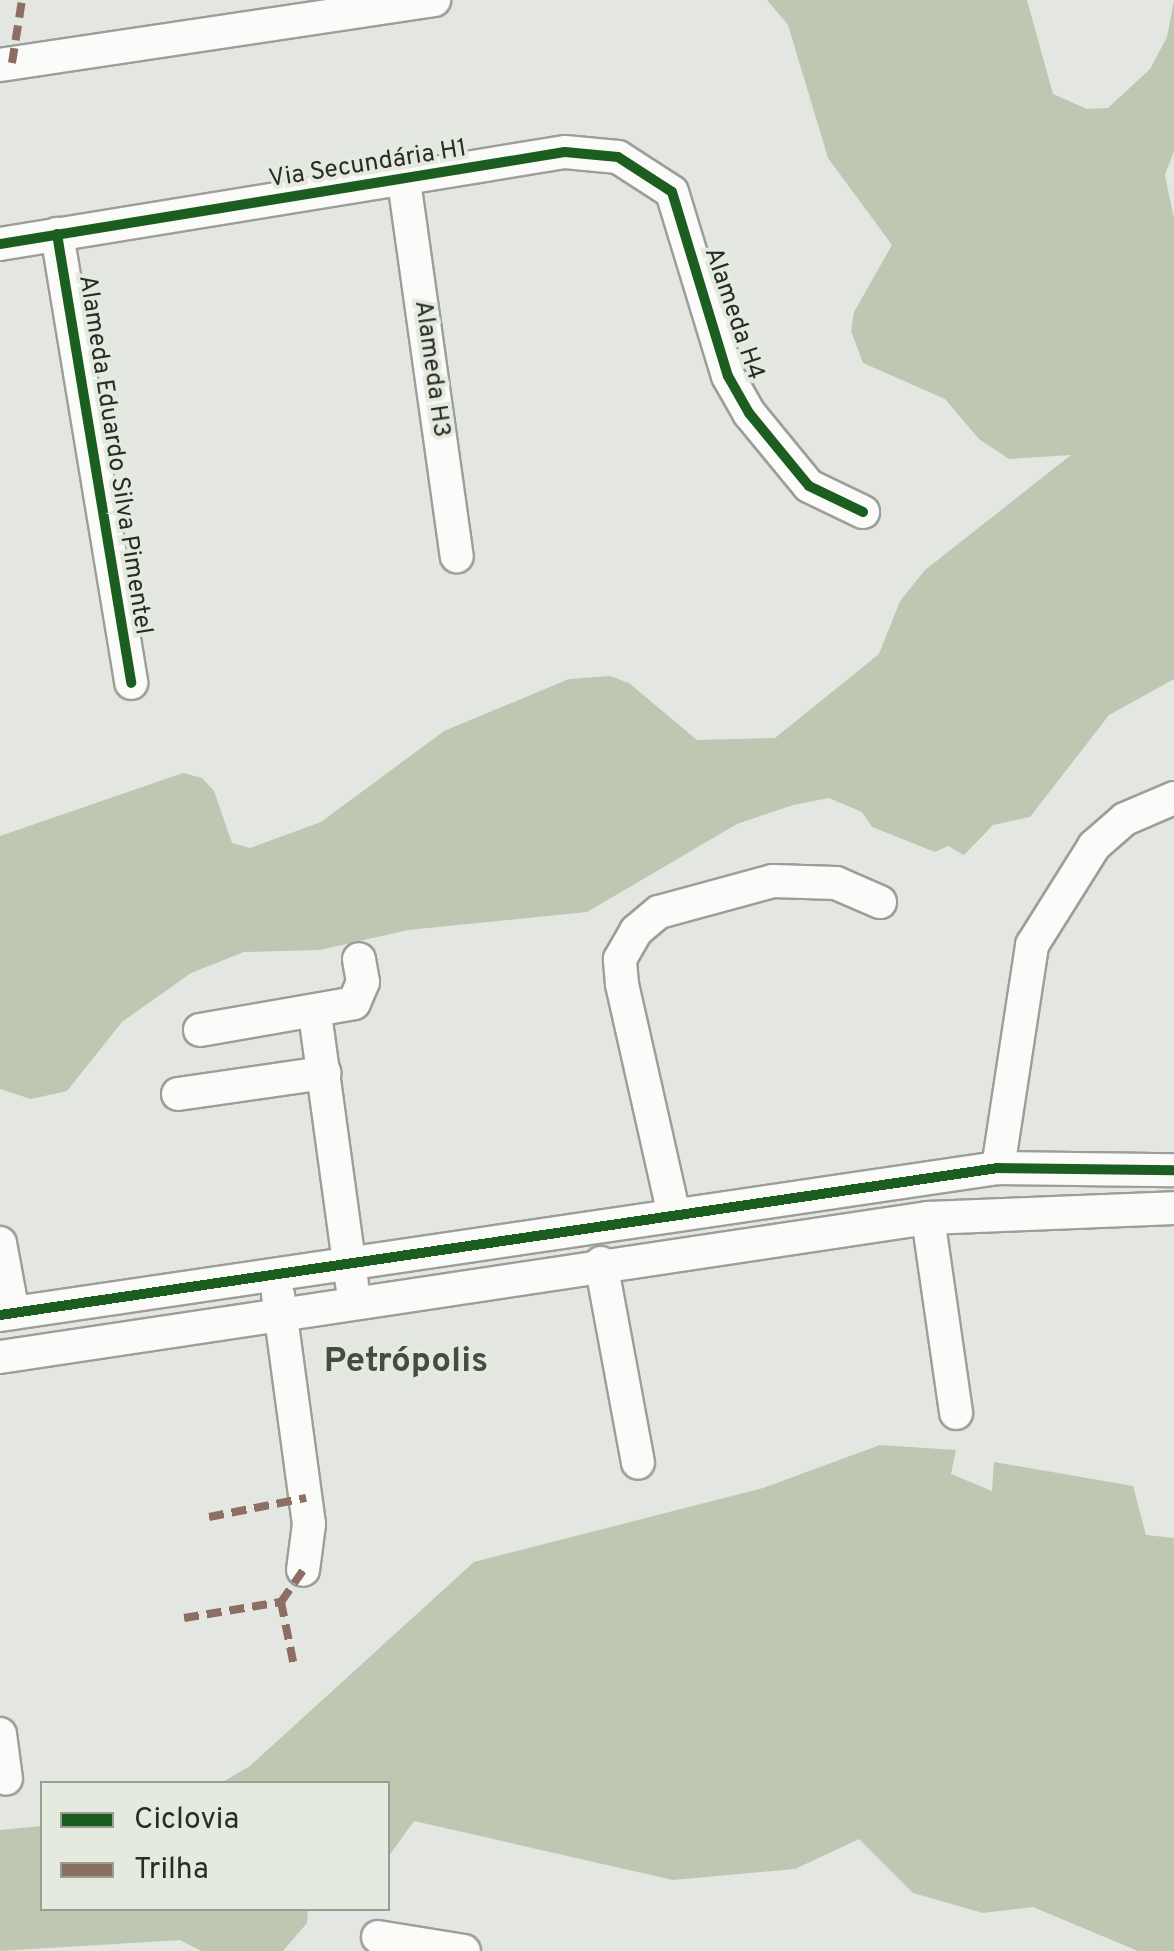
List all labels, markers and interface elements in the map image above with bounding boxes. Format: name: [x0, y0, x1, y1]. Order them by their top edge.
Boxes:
street label: Via Secundária H1: [267, 135, 469, 195]
street label: Alameda H4: [696, 244, 770, 384]
street label: Alameda Eduardo Silva Pimentel: [71, 273, 157, 637]
street label: Alameda H3: [407, 299, 455, 439]
district label: Petrópolis: [324, 1341, 488, 1383]
legend: [40, 1781, 390, 1911]
text: Ciclovia: [134, 1802, 239, 1839]
text: Trilha: [134, 1852, 209, 1889]

